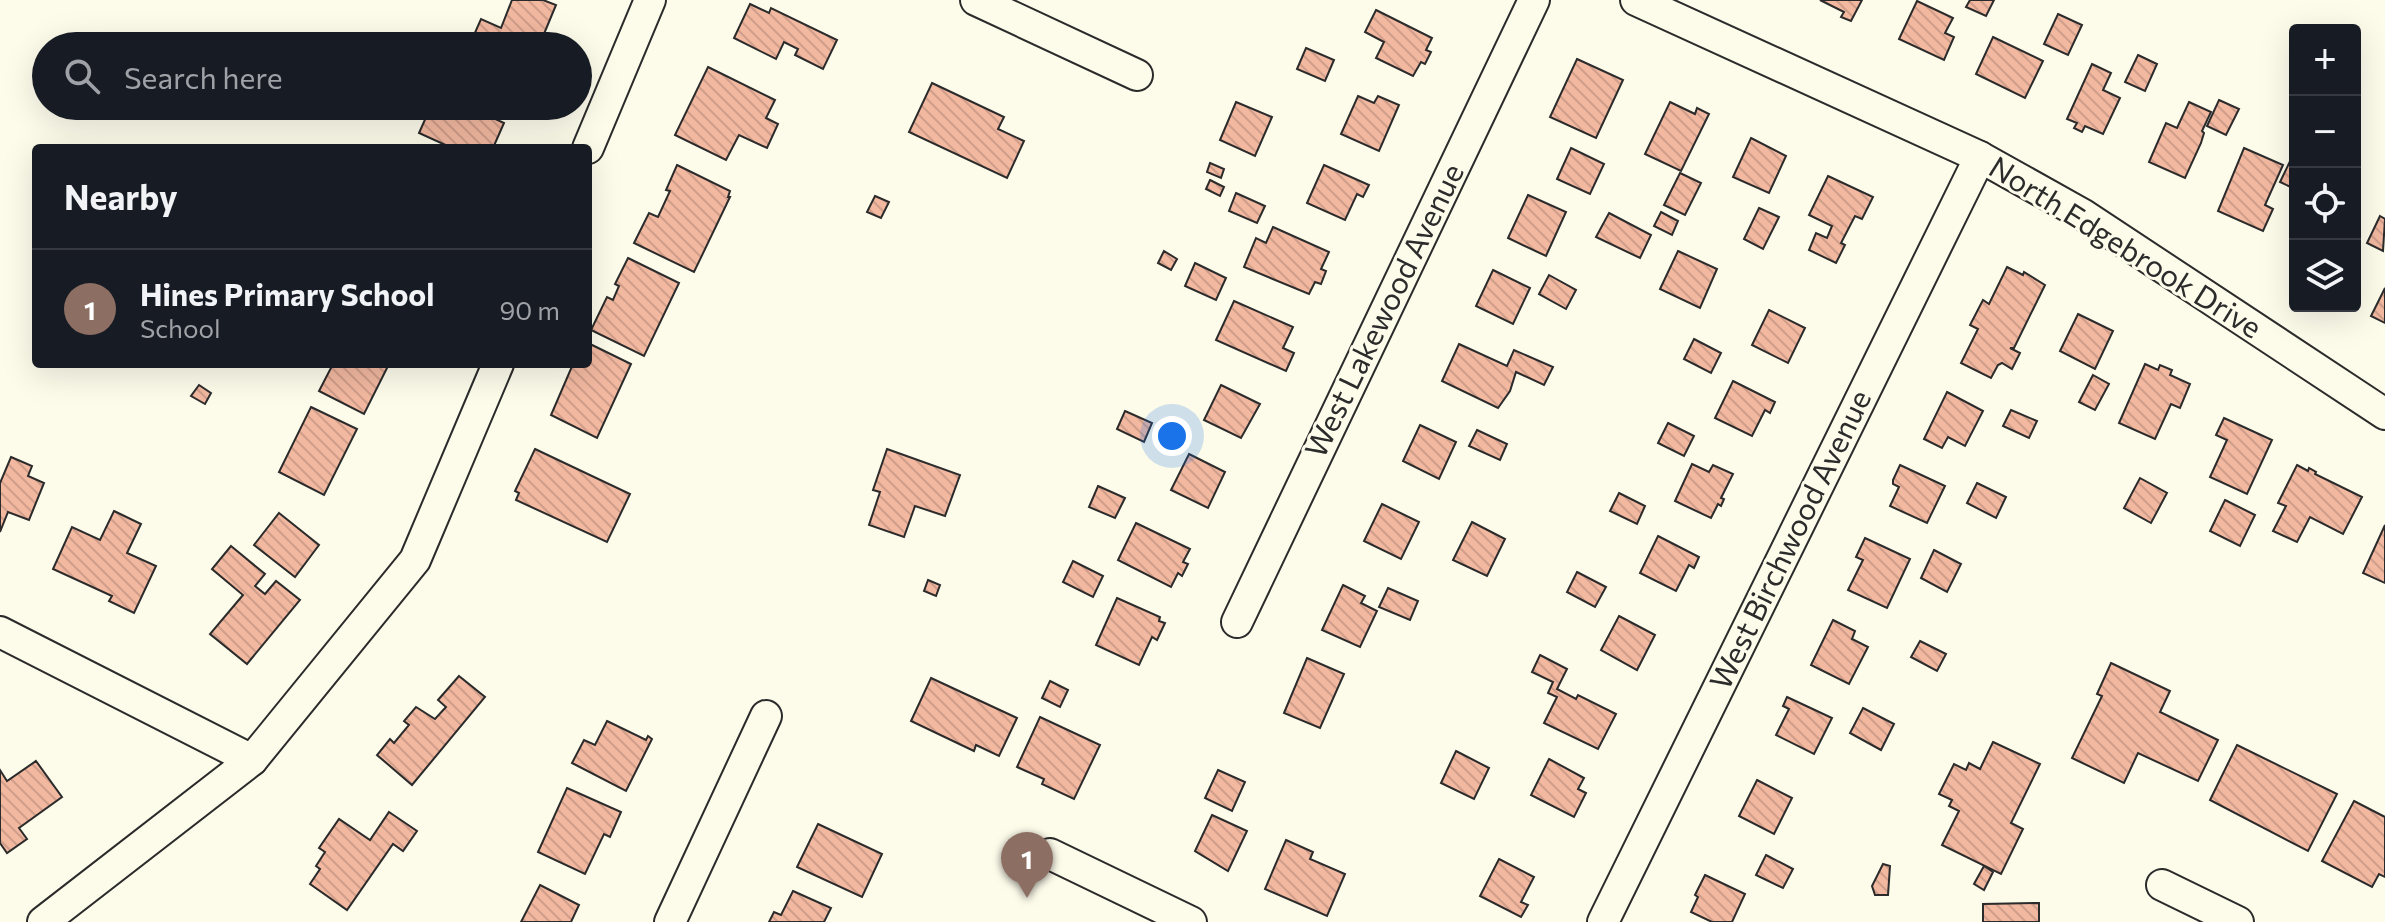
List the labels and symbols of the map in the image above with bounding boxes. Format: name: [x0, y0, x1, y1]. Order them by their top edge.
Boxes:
street label: North Edgebrook Drive: [1983, 147, 2269, 345]
street label: West Lakewood Avenue: [1295, 157, 1470, 463]
street label: West Birchwood Avenue: [1700, 383, 1877, 695]
your location: [1152, 416, 1192, 456]
pin: 1: [1001, 832, 1053, 898]

